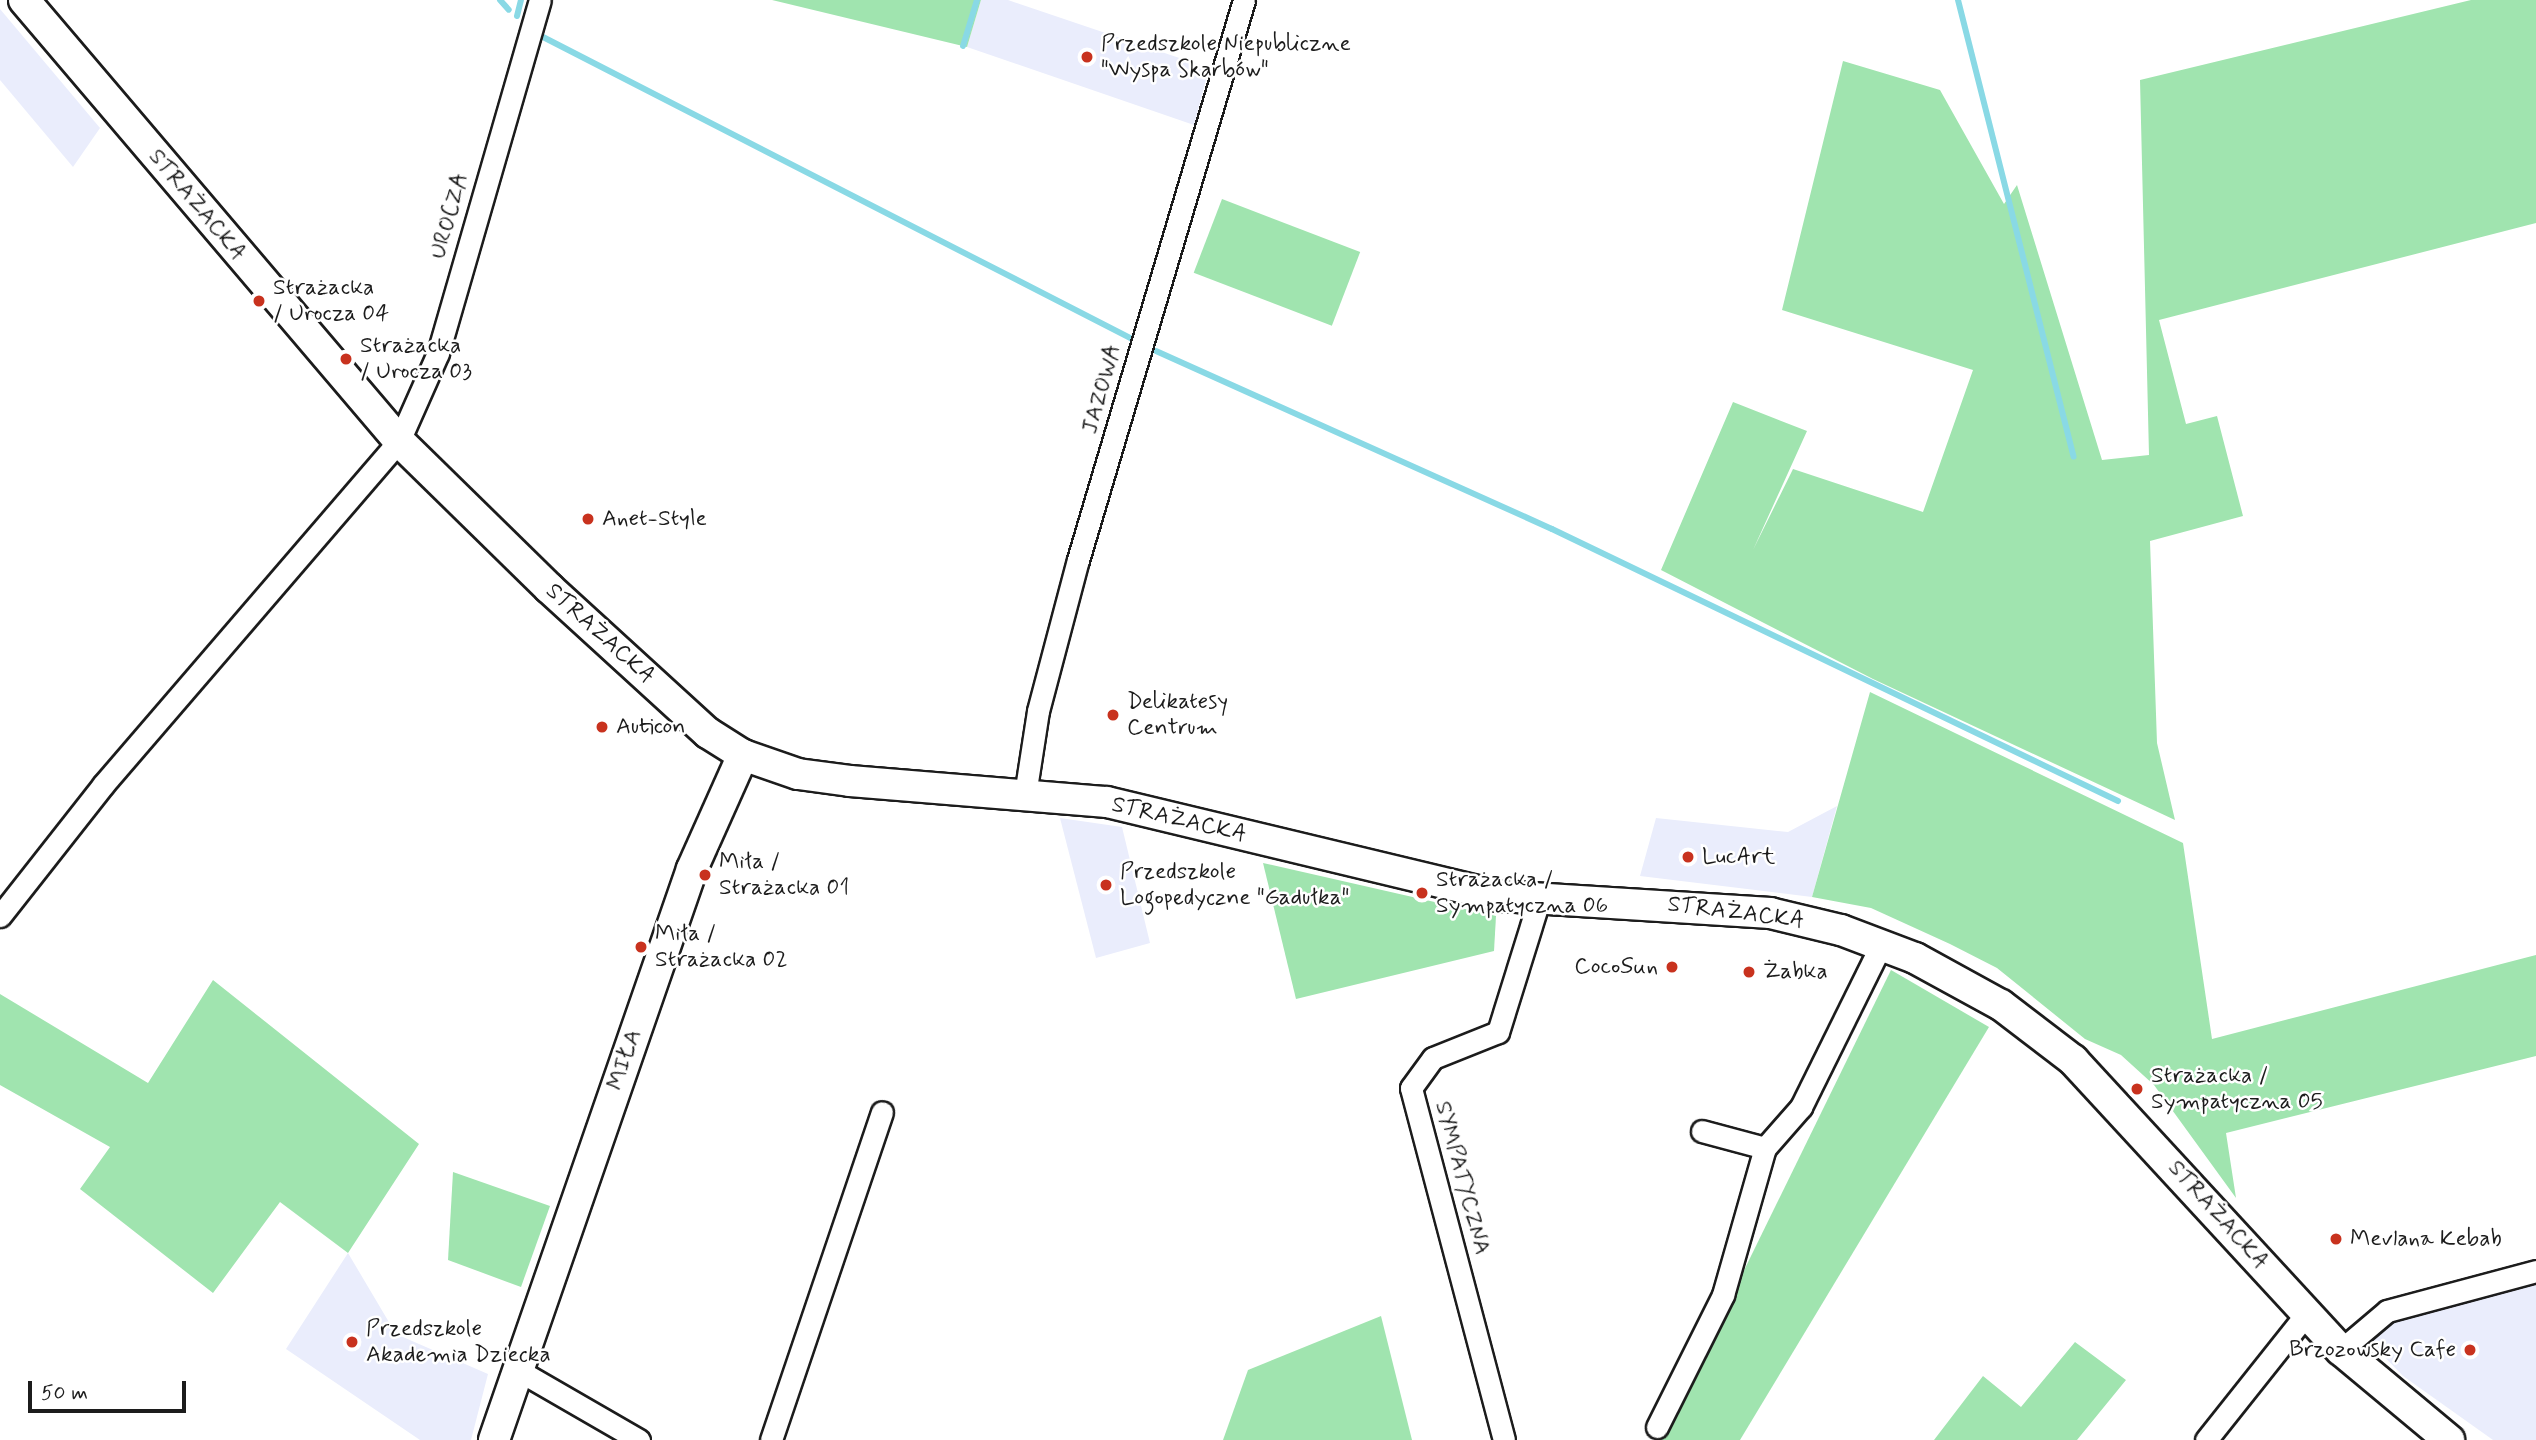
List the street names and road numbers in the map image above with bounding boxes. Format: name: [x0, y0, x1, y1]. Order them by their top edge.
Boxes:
street label: STRAŻACKA: [142, 143, 252, 267]
street label: UROCZA: [425, 170, 475, 262]
street label: JAZOWA: [1076, 341, 1128, 437]
street label: STRAŻACKA: [540, 578, 660, 690]
street label: STRAŻACKA: [1109, 791, 1249, 849]
street label: STRAŻACKA: [1666, 891, 1806, 935]
street label: MIŁA: [602, 1026, 648, 1094]
street label: SYMPATYCZNA: [1428, 1098, 1496, 1258]
street label: STRAŻACKA: [2162, 1155, 2274, 1275]

